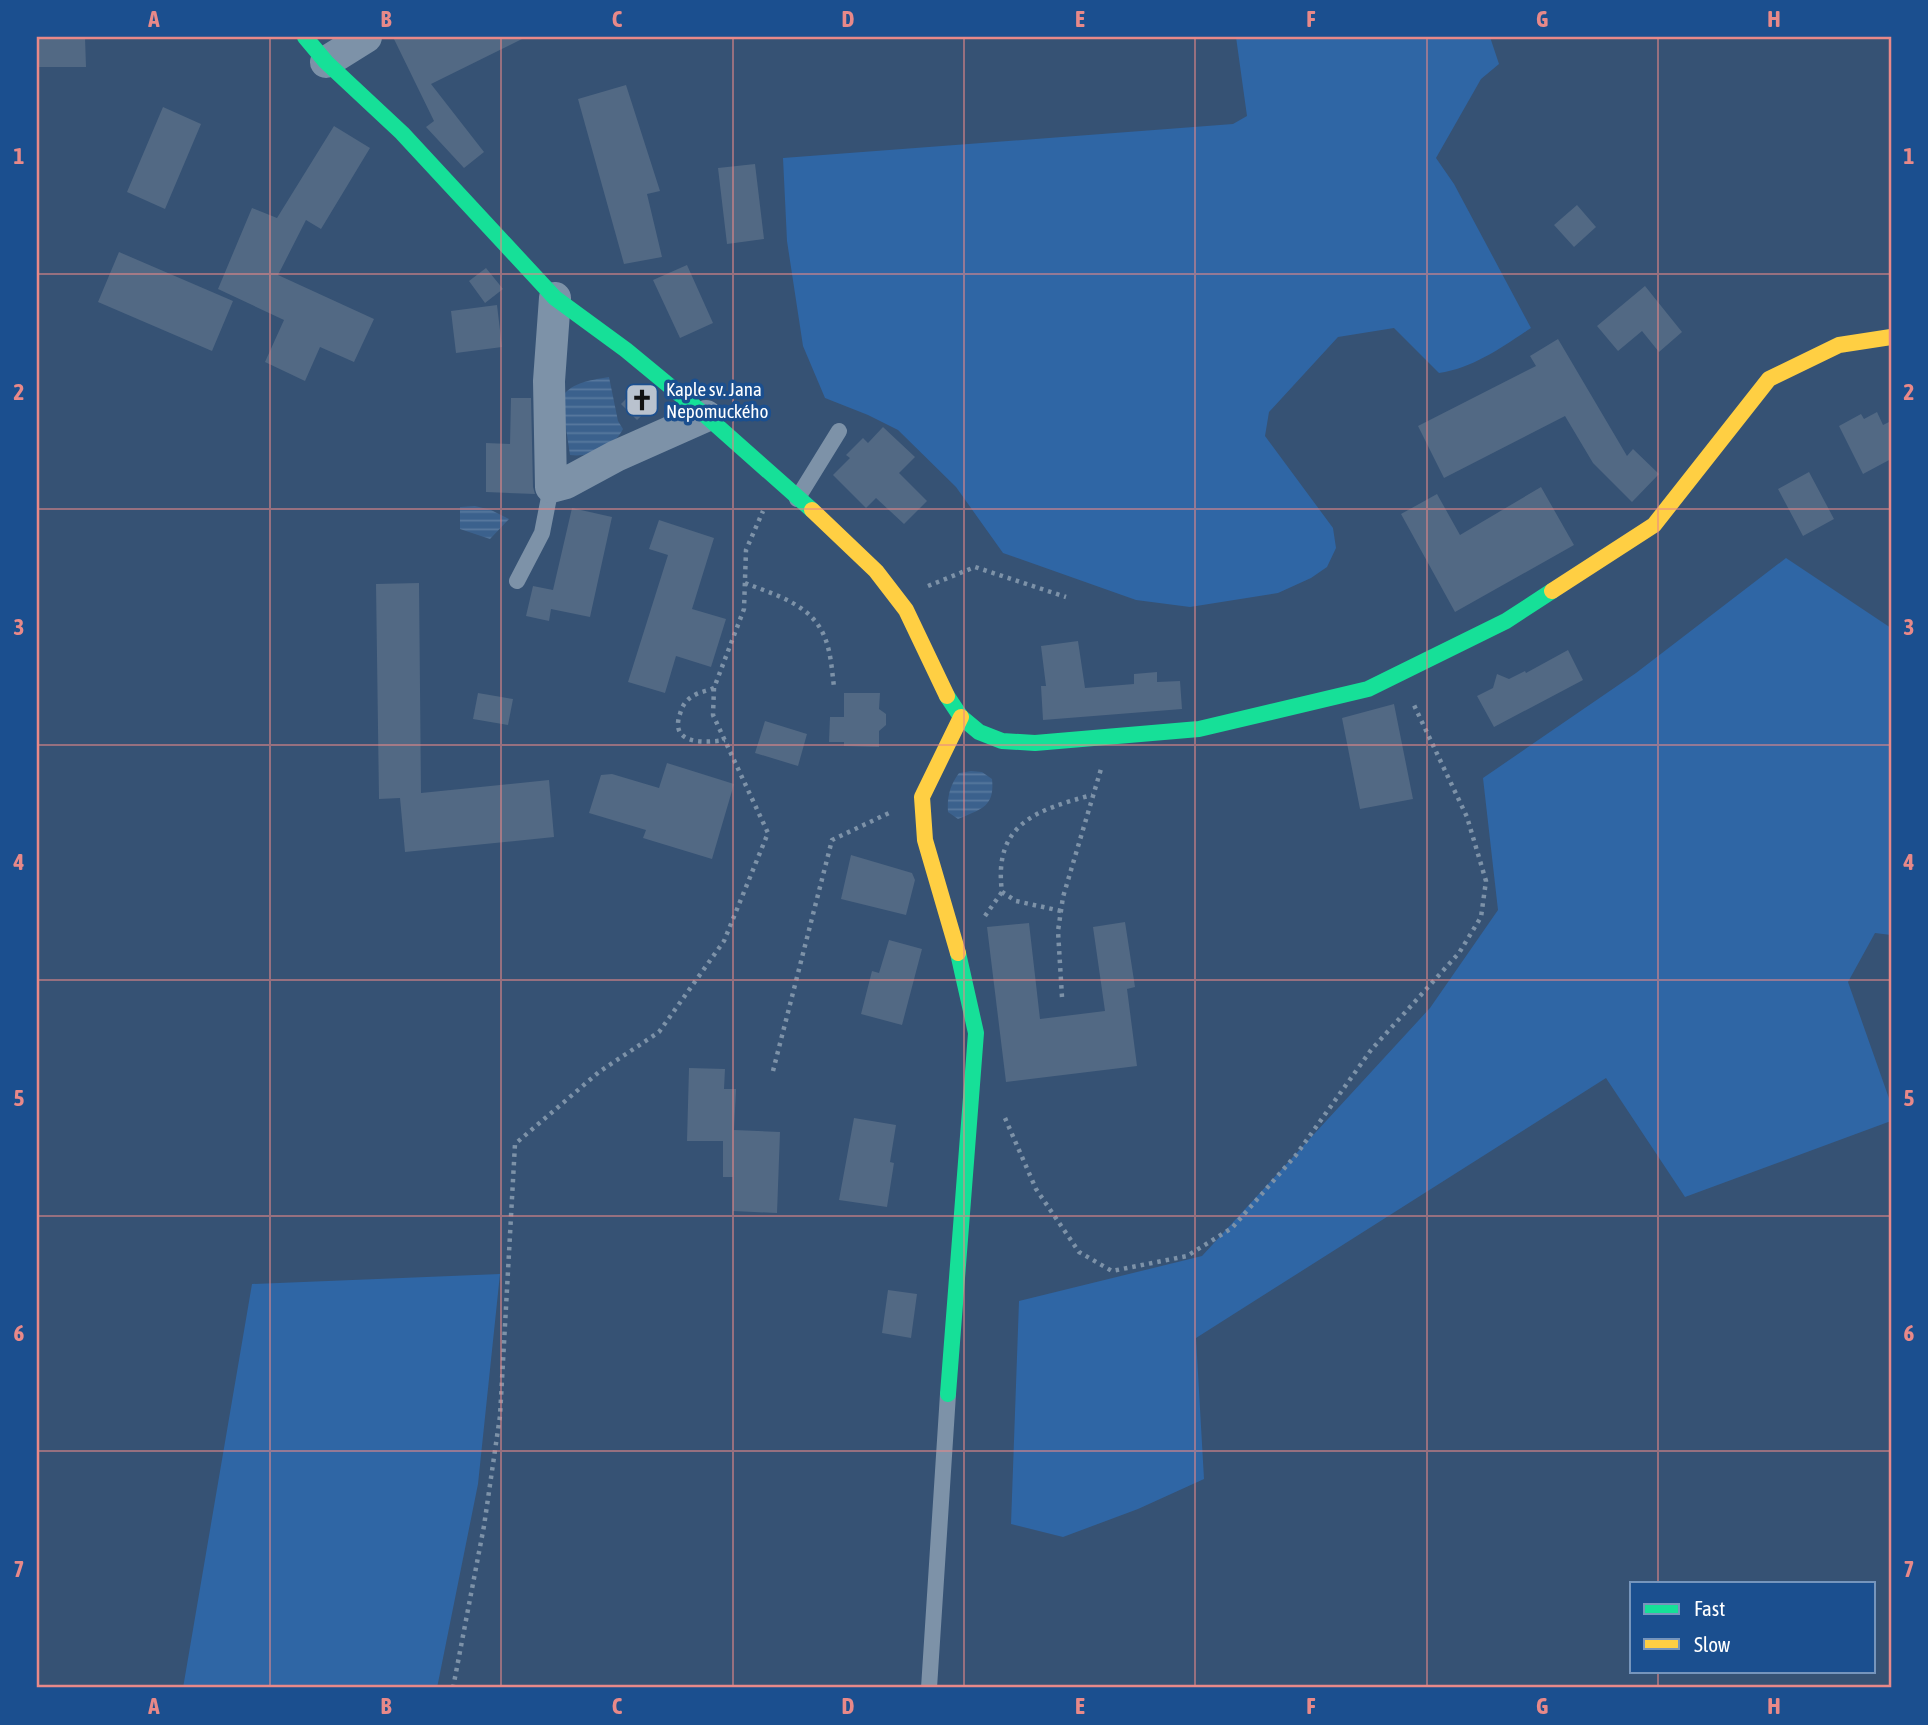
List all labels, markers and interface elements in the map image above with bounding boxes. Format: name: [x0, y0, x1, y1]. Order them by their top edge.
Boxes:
text: A: [147, 6, 160, 32]
text: B: [381, 6, 392, 32]
text: C: [612, 6, 623, 32]
text: D: [842, 6, 855, 32]
text: E: [1075, 6, 1085, 32]
text: F: [1306, 6, 1316, 32]
text: G: [1536, 6, 1548, 32]
text: H: [1767, 6, 1781, 32]
text: 1: [14, 143, 25, 169]
text: 1: [1904, 143, 1915, 169]
place label: Kaple sv. Jana Nepomuckého: [666, 378, 768, 422]
text: 2: [14, 379, 24, 405]
text: 2: [1904, 379, 1914, 405]
church icon: Kaple sv. Jana Nepomuckého: [623, 381, 661, 419]
text: 3: [14, 614, 24, 640]
text: 3: [1904, 614, 1914, 640]
text: 4: [13, 849, 25, 875]
text: 4: [1903, 849, 1915, 875]
text: 5: [14, 1085, 25, 1111]
text: 5: [1904, 1085, 1915, 1111]
text: 6: [14, 1320, 25, 1346]
text: 6: [1904, 1320, 1915, 1346]
text: 7: [14, 1556, 24, 1582]
text: 7: [1904, 1556, 1914, 1582]
legend: [1630, 1582, 1876, 1672]
text: Fast: [1694, 1596, 1725, 1620]
text: Slow: [1694, 1632, 1731, 1656]
text: A: [147, 1693, 160, 1719]
text: B: [381, 1693, 392, 1719]
text: C: [612, 1693, 623, 1719]
text: D: [842, 1693, 855, 1719]
text: E: [1075, 1693, 1085, 1719]
text: F: [1306, 1693, 1316, 1719]
text: G: [1536, 1693, 1548, 1719]
text: H: [1767, 1693, 1781, 1719]

